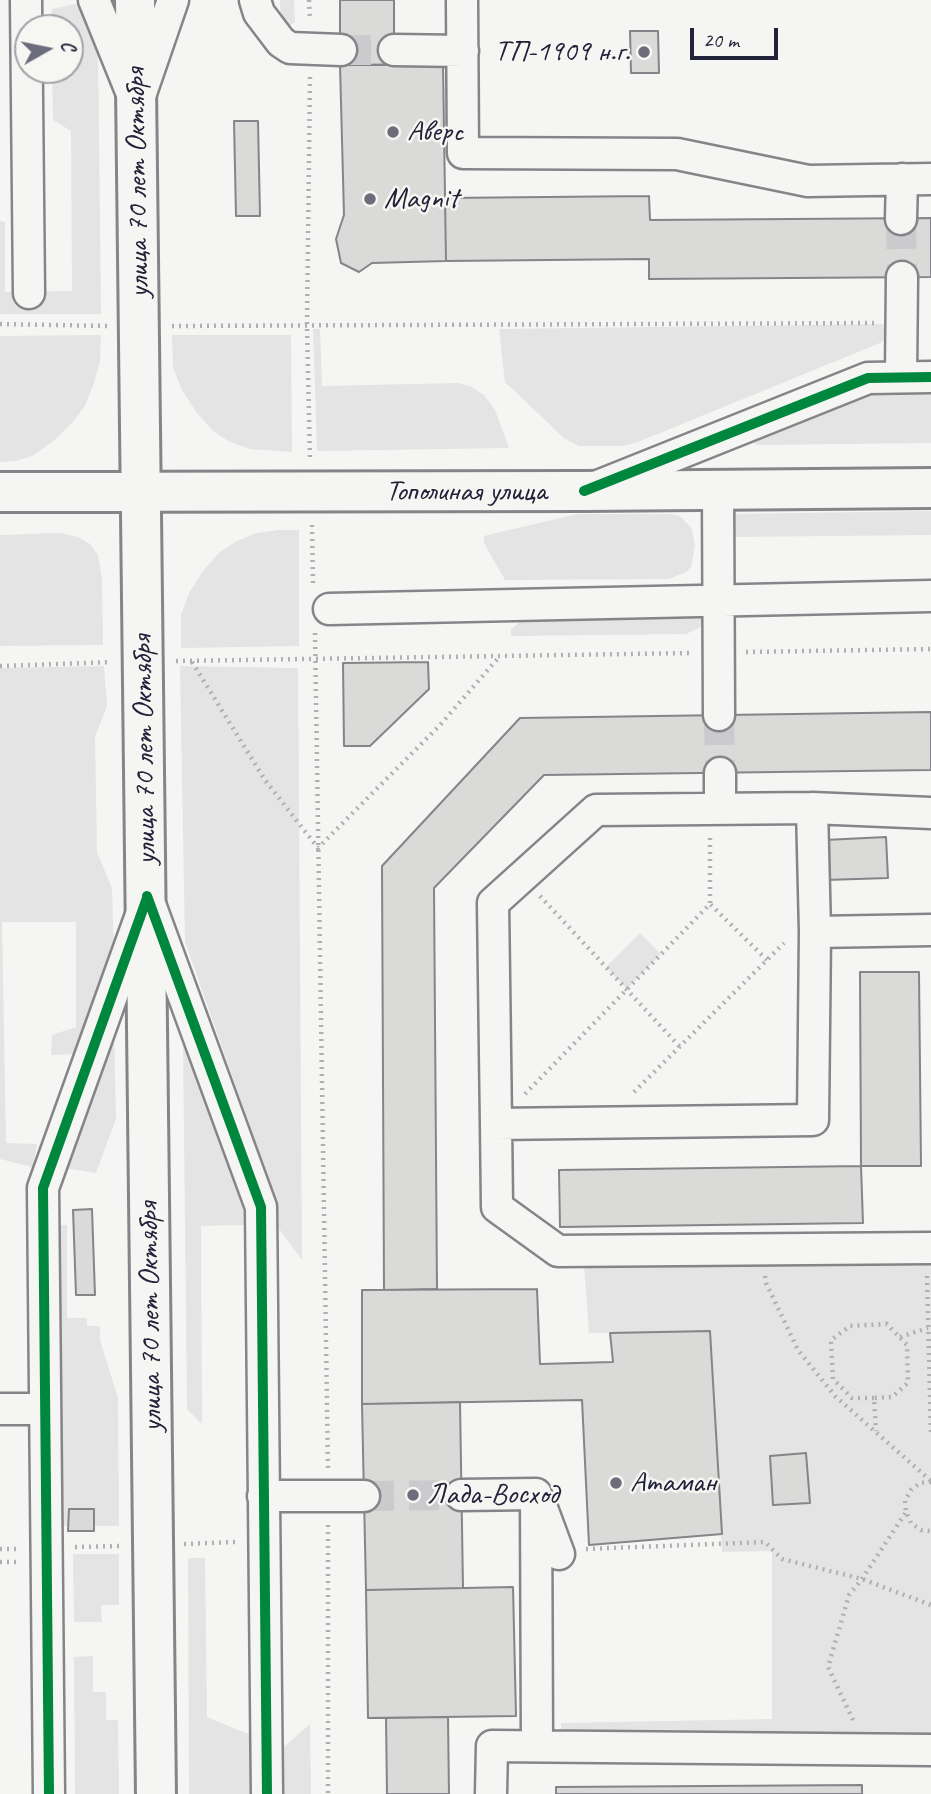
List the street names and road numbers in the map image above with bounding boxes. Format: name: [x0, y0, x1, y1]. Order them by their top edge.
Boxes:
street label: улица 70 лет Октября: [118, 68, 158, 298]
street label: Тополиная улица: [385, 474, 547, 510]
street label: улица 70 лет Октября: [125, 635, 165, 865]
street label: улица 70 лет Октября: [131, 1202, 171, 1432]

